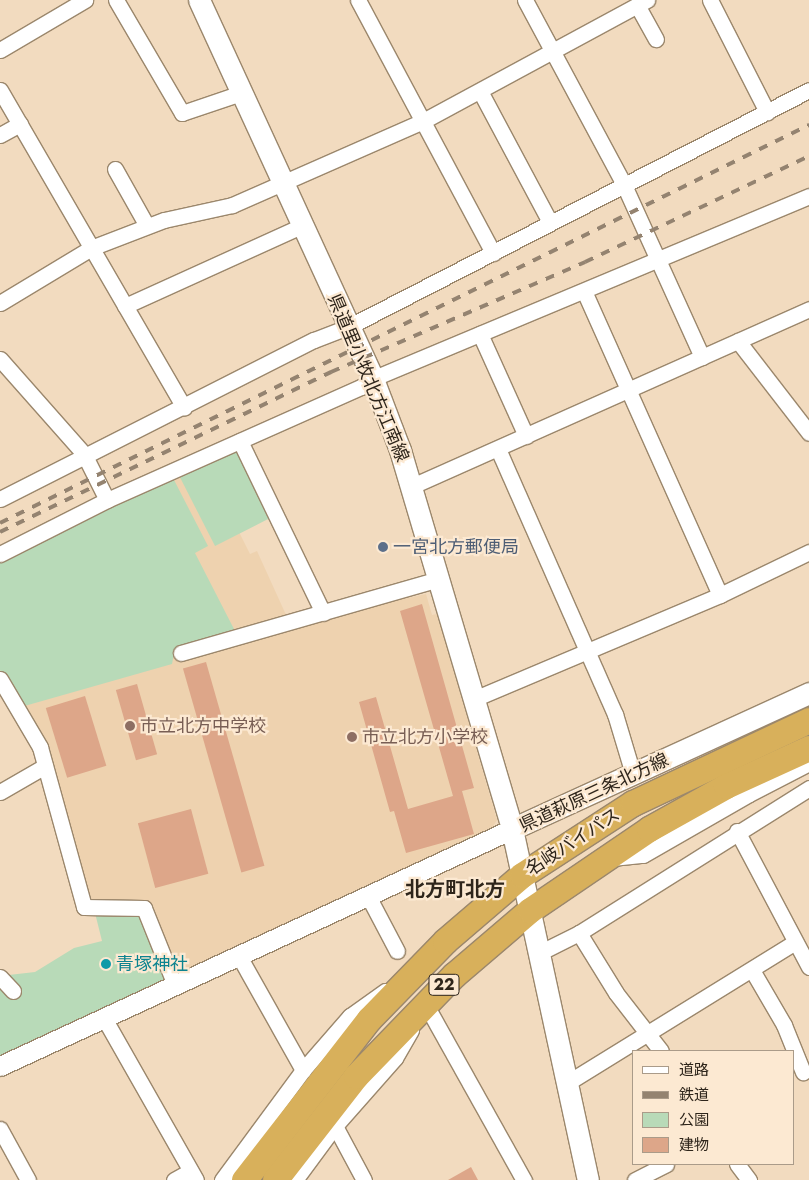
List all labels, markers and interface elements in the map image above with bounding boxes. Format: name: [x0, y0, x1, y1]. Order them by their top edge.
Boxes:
street label: 県道里小牧北方江南線: [323, 291, 413, 465]
place label: 一宮北方郵便局: [393, 536, 519, 558]
marker: 一宮北方郵便局: [377, 541, 389, 553]
place label: 市立北方中学校: [140, 715, 266, 737]
marker: 市立北方中学校: [124, 720, 136, 732]
place label: 市立北方小学校: [362, 726, 488, 748]
marker: 市立北方小学校: [346, 731, 358, 743]
street label: 県道萩原三条北方線: [516, 749, 672, 837]
street label: 名岐バイパス: [522, 804, 624, 880]
district label: 北方町北方: [405, 877, 505, 901]
place label: 青塚神社: [116, 953, 188, 975]
marker: 青塚神社: [100, 958, 112, 970]
road number: 22: [428, 972, 460, 998]
legend: [632, 1050, 794, 1165]
text: 道路: [679, 1059, 709, 1081]
text: 鉄道: [679, 1084, 709, 1106]
text: 公園: [679, 1109, 709, 1131]
text: 建物: [679, 1134, 709, 1156]

